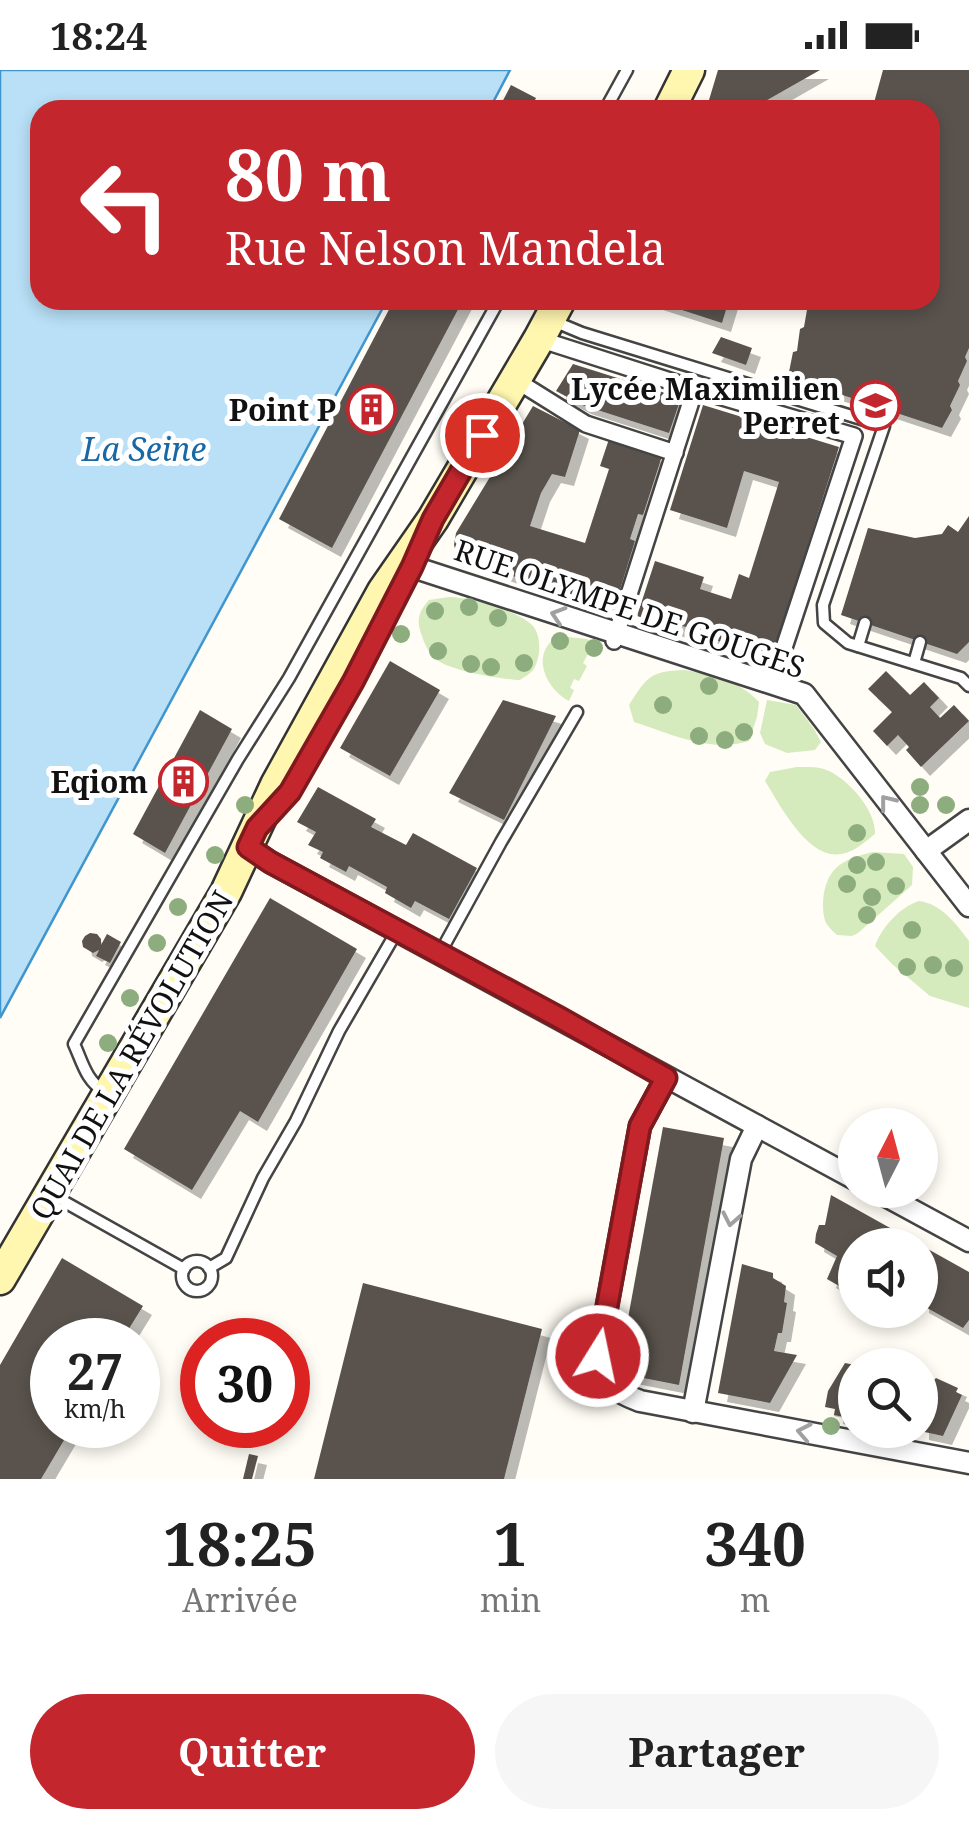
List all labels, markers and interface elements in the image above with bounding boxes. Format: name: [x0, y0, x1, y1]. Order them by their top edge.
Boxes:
text: 18:24: [50, 9, 147, 61]
text: 80 m: [225, 126, 391, 222]
icon: left: [60, 140, 190, 270]
text: Rue Nelson Mandela: [225, 217, 666, 278]
place label: Lycée Maximilien Perret: [571, 368, 840, 443]
school or university icon: Lycée Maximilien Perret: [849, 379, 901, 431]
building icon: Point P: [345, 383, 397, 435]
place label: Point P: [229, 389, 336, 430]
pin: [440, 393, 525, 478]
icon: arrive: [455, 408, 510, 463]
water label: La Seine: [81, 427, 207, 470]
street label: RUE OLYMPE DE GOUGES: [449, 529, 811, 687]
one-way arrow: [550, 606, 567, 626]
building icon: Eqiom: [157, 755, 209, 807]
place label: Eqiom: [50, 761, 148, 802]
one-way arrow: [882, 795, 899, 813]
street label: QUAI DE LA RÉVOLUTION: [20, 883, 242, 1227]
north arrow: [838, 1108, 938, 1208]
map controls: [838, 1108, 938, 1448]
one-way arrow: [721, 1210, 742, 1227]
button: sound: [838, 1228, 938, 1328]
position arrow: [546, 1304, 650, 1408]
speed limit sign: 30: [180, 1318, 310, 1448]
text: 27: [67, 1337, 123, 1405]
button: search: [838, 1348, 938, 1448]
text: km/h: [64, 1391, 126, 1425]
one-way arrow: [796, 1423, 813, 1444]
text: 18:25: [163, 1502, 317, 1584]
text: 1: [494, 1502, 528, 1584]
text: 340: [704, 1502, 806, 1584]
text: Arrivée: [182, 1578, 298, 1621]
text: min: [480, 1578, 541, 1621]
text: m: [740, 1578, 770, 1621]
button: Quitter: [30, 1694, 475, 1809]
button: Partager: [495, 1694, 939, 1809]

